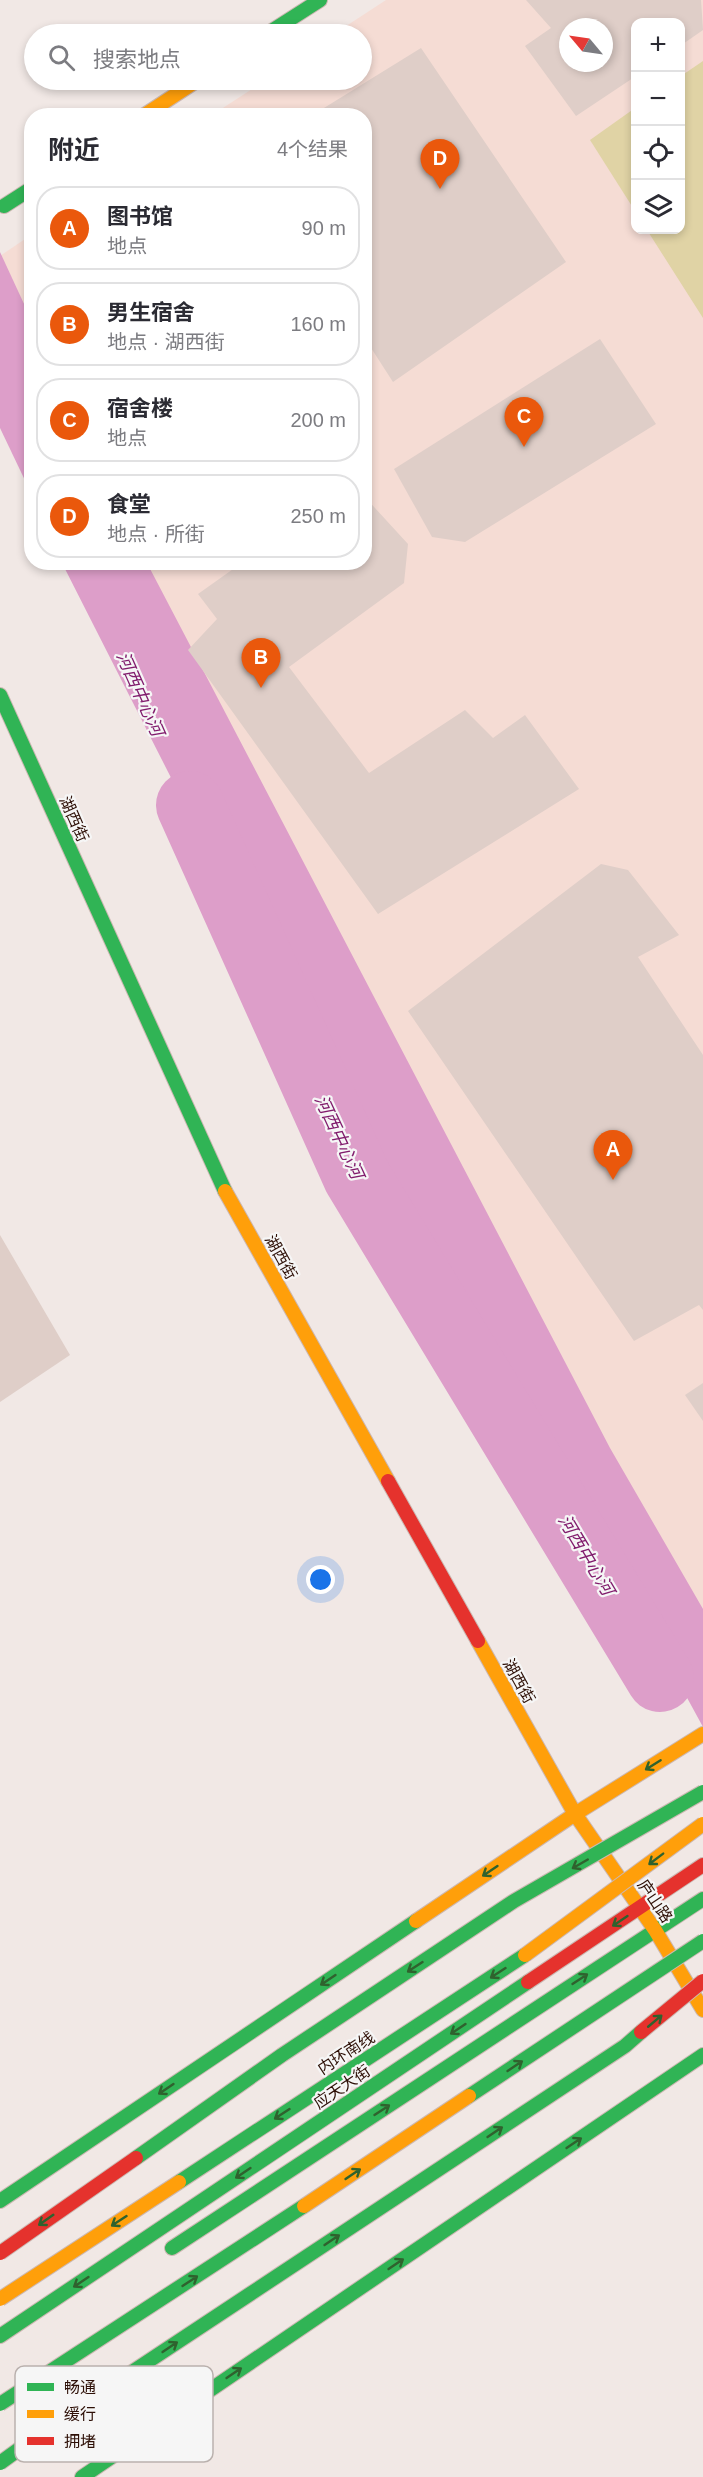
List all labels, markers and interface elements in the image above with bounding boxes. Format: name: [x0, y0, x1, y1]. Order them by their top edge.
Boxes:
north arrow: [559, 18, 613, 72]
map controls: [631, 18, 685, 234]
button: +: [631, 18, 685, 72]
search box: [24, 24, 372, 90]
icon: search: [45, 41, 78, 74]
text: 搜索地点: [93, 47, 181, 72]
button: −: [631, 72, 685, 126]
button: locate: [631, 126, 685, 180]
text: 附近: [48, 135, 100, 165]
text: 4个结果: [277, 138, 348, 160]
pin: D: [420, 140, 460, 189]
button: layers: [631, 180, 685, 234]
text: 图书馆: [107, 204, 173, 229]
text: A: [62, 217, 77, 239]
text: 90 m: [302, 217, 346, 239]
text: 地点: [107, 235, 147, 257]
text: 男生宿舍: [107, 300, 195, 325]
text: B: [62, 313, 77, 335]
text: 160 m: [290, 313, 346, 335]
text: 地点 · 湖西街: [107, 331, 225, 353]
text: 宿舍楼: [107, 396, 173, 421]
pin: C: [504, 398, 544, 447]
text: C: [62, 409, 77, 431]
text: 200 m: [290, 409, 346, 431]
text: 地点: [107, 427, 147, 449]
text: 食堂: [107, 492, 151, 517]
text: D: [62, 505, 77, 527]
text: 250 m: [290, 505, 346, 527]
text: 地点 · 所街: [107, 523, 205, 545]
pin: B: [242, 638, 280, 688]
water label: 河西中心河: [113, 649, 169, 742]
street label: 湖西街: [56, 794, 92, 844]
water label: 河西中心河: [311, 1092, 368, 1185]
pin: A: [594, 1130, 632, 1180]
street label: 湖西街: [262, 1232, 300, 1282]
water label: 河西中心河: [554, 1511, 619, 1601]
your location: [306, 1565, 335, 1594]
street label: 湖西街: [500, 1656, 538, 1706]
one-way arrow: [645, 1760, 662, 1772]
one-way arrow: [648, 1852, 664, 1865]
one-way arrow: [572, 1858, 589, 1870]
one-way arrow: [482, 1865, 498, 1877]
street label: 庐山路: [635, 1876, 675, 1926]
one-way arrow: [612, 1915, 628, 1927]
one-way arrow: [406, 1961, 423, 1974]
one-way arrow: [491, 1967, 507, 1979]
one-way arrow: [571, 1973, 587, 1985]
one-way arrow: [320, 1974, 337, 1986]
one-way arrow: [647, 2014, 662, 2028]
one-way arrow: [449, 2023, 466, 2036]
street label: 内环南线: [315, 2028, 377, 2078]
one-way arrow: [506, 2060, 523, 2072]
street label: 应天大街: [311, 2062, 373, 2112]
one-way arrow: [158, 2083, 175, 2095]
one-way arrow: [373, 2104, 390, 2116]
one-way arrow: [274, 2108, 291, 2121]
one-way arrow: [486, 2126, 502, 2138]
one-way arrow: [566, 2137, 582, 2149]
one-way arrow: [236, 2167, 252, 2179]
one-way arrow: [344, 2168, 361, 2180]
one-way arrow: [39, 2214, 55, 2226]
one-way arrow: [111, 2215, 128, 2228]
one-way arrow: [323, 2233, 340, 2245]
one-way arrow: [387, 2258, 403, 2270]
one-way arrow: [181, 2274, 198, 2287]
one-way arrow: [73, 2275, 90, 2288]
one-way arrow: [161, 2341, 178, 2354]
legend: [15, 2366, 213, 2462]
one-way arrow: [226, 2367, 243, 2380]
text: 畅通: [64, 2379, 96, 2396]
text: 缓行: [64, 2406, 96, 2423]
text: 拥堵: [64, 2433, 96, 2450]

